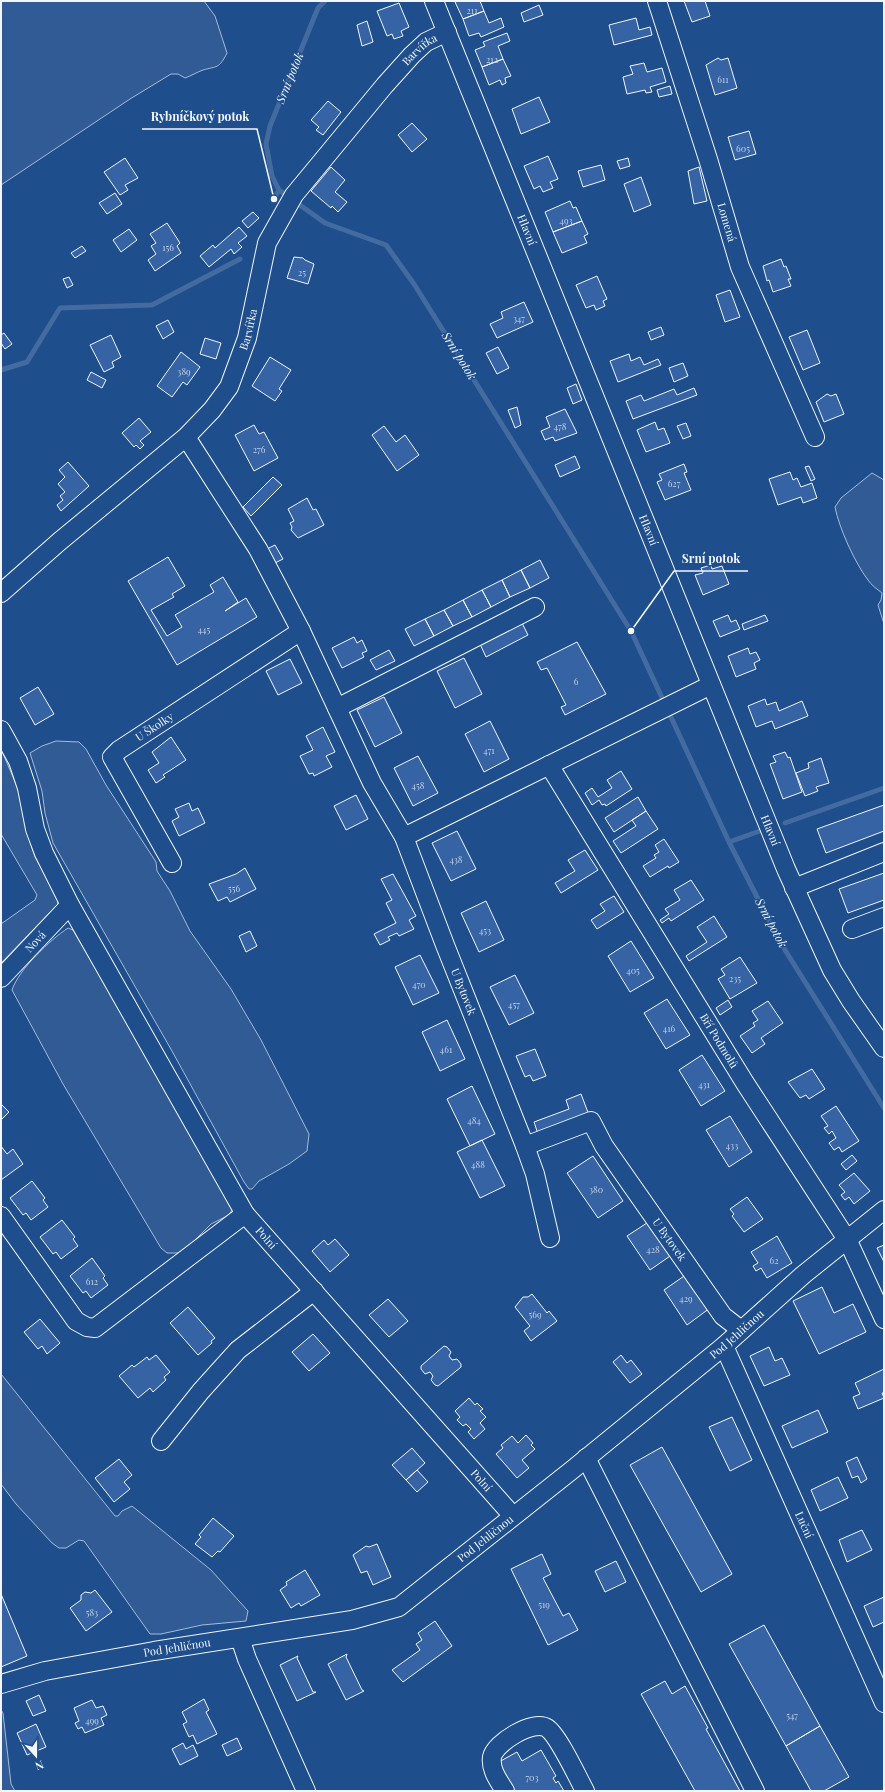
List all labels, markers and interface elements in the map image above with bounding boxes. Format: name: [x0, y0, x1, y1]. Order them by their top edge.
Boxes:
house number: 211: [467, 4, 478, 16]
street label: Barvířka: [398, 30, 440, 68]
water label: Srní potok: [271, 50, 307, 107]
house number: 212: [486, 53, 498, 65]
house number: 611: [717, 73, 729, 85]
callout: Rybníčkový potok: [142, 105, 257, 129]
text: Rybníčkový potok: [151, 108, 250, 124]
house number: 605: [736, 142, 750, 154]
street label: Lomená: [714, 201, 740, 244]
street label: Hlavní: [514, 212, 540, 247]
house number: 493: [559, 214, 573, 226]
house number: 156: [162, 241, 174, 253]
house number: 25: [298, 266, 306, 278]
street label: Barvířka: [235, 307, 260, 352]
house number: 347: [513, 312, 525, 324]
water label: Srní potok: [438, 328, 481, 383]
house number: 389: [177, 365, 191, 377]
house number: 478: [554, 420, 567, 432]
house number: 276: [253, 443, 266, 455]
house number: 627: [668, 477, 681, 489]
street label: Hlavní: [636, 512, 662, 548]
callout: Srní potok: [674, 547, 748, 571]
text: Srní potok: [682, 550, 741, 566]
house number: 445: [198, 623, 211, 635]
house number: 6: [574, 675, 579, 687]
street label: U Školky: [132, 708, 176, 744]
house number: 471: [483, 744, 495, 756]
house number: 458: [412, 779, 425, 791]
street label: Hlavní: [758, 813, 784, 848]
house number: 438: [449, 853, 463, 865]
house number: 556: [228, 882, 240, 894]
water label: Srní potok: [752, 894, 792, 950]
house number: 453: [479, 924, 491, 936]
street label: Nová: [21, 927, 49, 955]
house number: 405: [626, 964, 640, 976]
street label: U Bytovek: [448, 966, 480, 1017]
house number: 235: [729, 972, 741, 984]
house number: 470: [412, 978, 426, 990]
house number: 457: [508, 998, 520, 1010]
street label: Bří Podmolů: [697, 1010, 742, 1071]
house number: 416: [663, 1022, 676, 1034]
house number: 461: [440, 1043, 453, 1055]
house number: 431: [698, 1078, 710, 1090]
house number: 484: [467, 1114, 481, 1126]
house number: 433: [726, 1139, 738, 1151]
house number: 488: [471, 1158, 485, 1170]
house number: 380: [589, 1183, 603, 1195]
street label: U Bytovek: [650, 1215, 690, 1264]
street label: Polní: [253, 1223, 281, 1252]
house number: 428: [646, 1243, 660, 1255]
house number: 62: [770, 1254, 778, 1266]
house number: 612: [86, 1275, 98, 1287]
house number: 429: [679, 1292, 693, 1304]
street label: Pod Jehličnou: [706, 1305, 767, 1362]
house number: 569: [529, 1308, 542, 1320]
street label: Polní: [468, 1466, 496, 1494]
street label: Luční: [792, 1509, 817, 1541]
street label: Pod Jehličnou: [454, 1511, 517, 1565]
house number: 519: [538, 1598, 550, 1610]
house number: 583: [86, 1606, 98, 1618]
street label: Pod Jehličnou: [142, 1634, 212, 1660]
house number: 547: [786, 1709, 798, 1721]
house number: 499: [85, 1714, 99, 1726]
north arrow: [16, 1736, 56, 1776]
text: N: [33, 1757, 46, 1774]
house number: 703: [525, 1771, 539, 1783]

